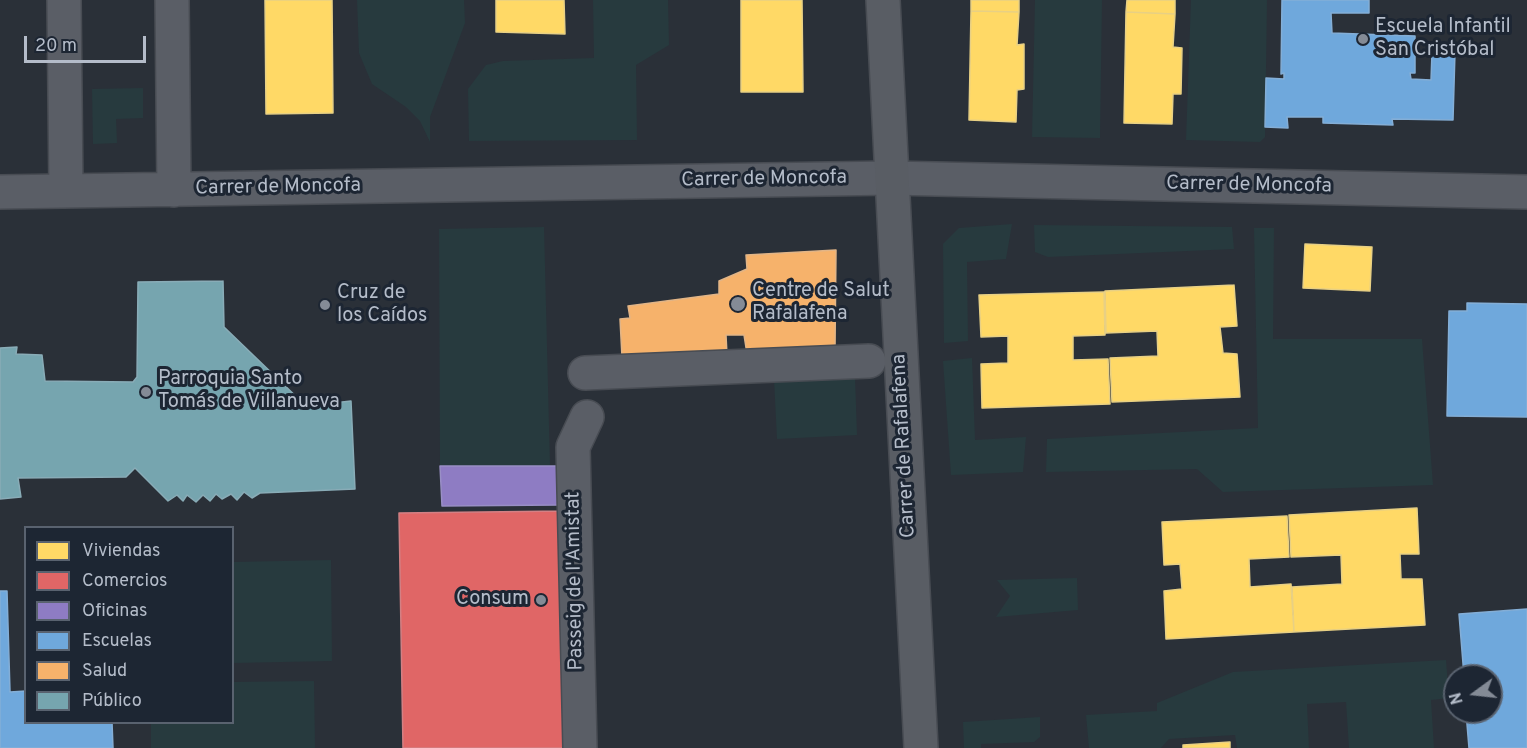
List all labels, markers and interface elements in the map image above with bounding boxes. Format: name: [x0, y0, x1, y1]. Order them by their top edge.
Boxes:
place label: Escuela Infantil San Cristóbal: [1375, 16, 1511, 63]
scale bar: [27, 24, 148, 62]
marker: Escuela Infantil San Cristóbal: [1356, 32, 1370, 46]
text: 20 m: [35, 35, 77, 58]
street label: Carrer de Moncofa: [681, 167, 847, 193]
street label: Carrer de Moncofa: [1166, 173, 1332, 199]
street label: Carrer de Moncofa: [195, 175, 361, 201]
place label: Centre de Salut Rafalafena: [752, 280, 890, 327]
place label: Cruz de los Caídos: [337, 282, 427, 329]
marker: Centre de Salut Rafalafena: [729, 295, 747, 313]
marker: Cruz de los Caídos: [318, 298, 332, 312]
street label: Carrer de Rafalafena: [888, 353, 922, 539]
place label: Parroquia Santo Tomás de Villanueva: [158, 368, 340, 415]
marker: Parroquia Santo Tomás de Villanueva: [139, 385, 153, 399]
street label: Passeig de l'Amistat: [562, 491, 590, 671]
legend: [24, 526, 234, 724]
text: Viviendas: [82, 540, 160, 563]
text: Comercios: [82, 570, 168, 593]
place label: Consum: [456, 588, 529, 612]
marker: Consum: [534, 593, 548, 607]
text: Oficinas: [82, 600, 147, 623]
text: Escuelas: [82, 630, 152, 653]
text: Salud: [82, 660, 127, 683]
north arrow: [1443, 664, 1503, 724]
text: Público: [82, 690, 142, 713]
text: N: [1446, 690, 1469, 706]

